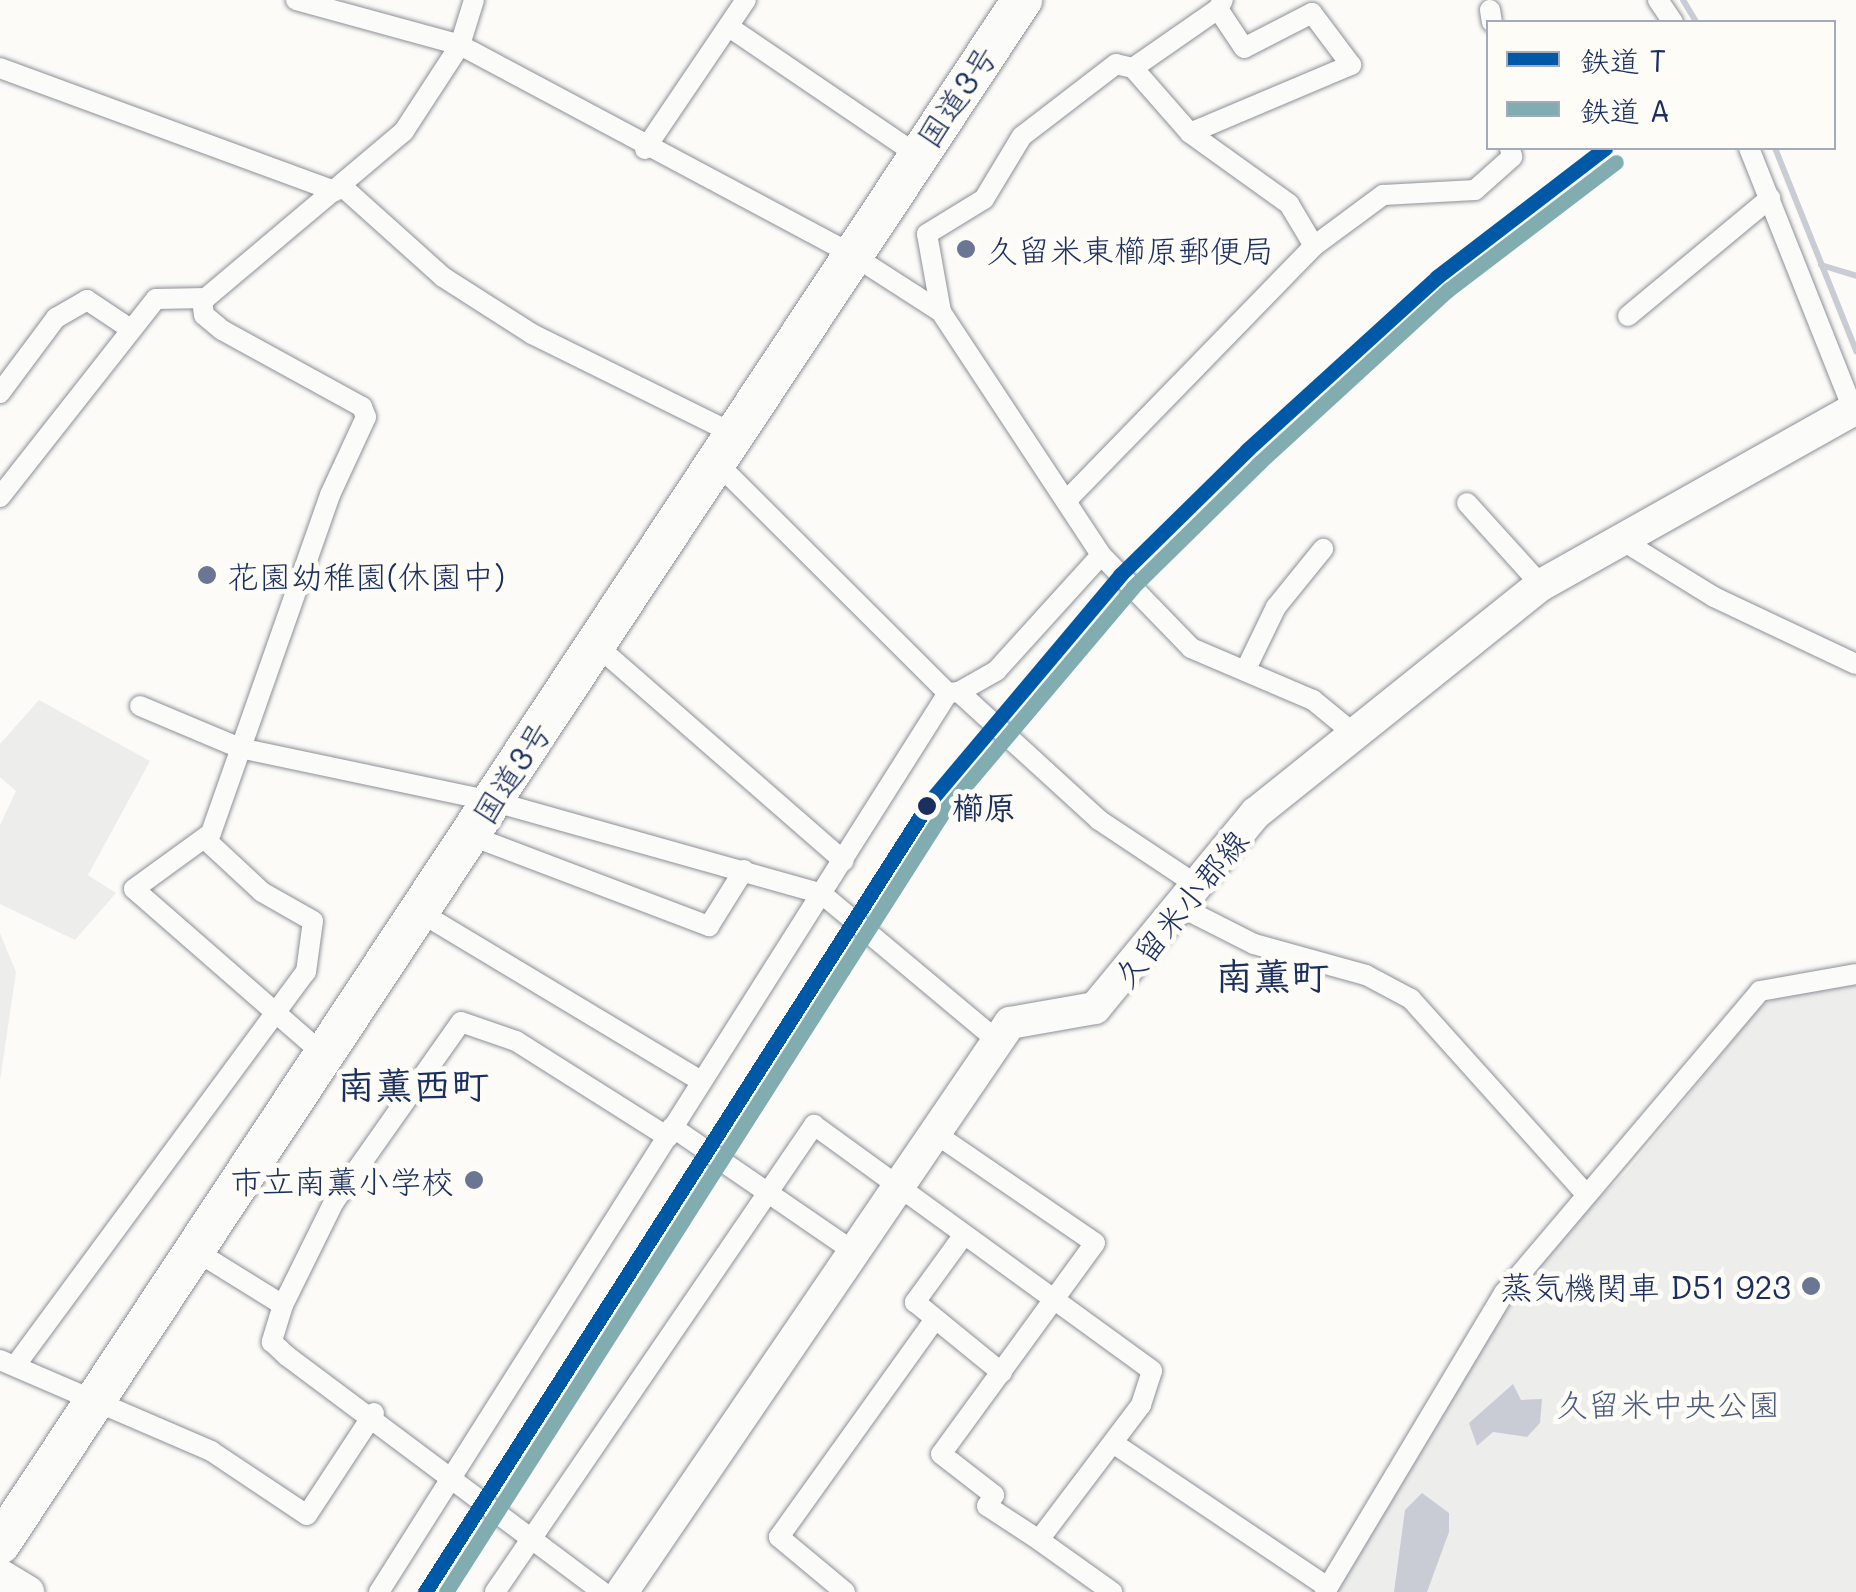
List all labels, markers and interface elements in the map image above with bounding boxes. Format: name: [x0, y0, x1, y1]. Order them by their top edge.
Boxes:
legend: [1486, 20, 1836, 150]
street label: 国道3号: [908, 38, 1004, 154]
text: 鉄道 T: [1580, 40, 1666, 80]
text: 鉄道 A: [1580, 90, 1670, 130]
place label: 久留米東櫛原郵便局: [986, 230, 1274, 268]
marker: 久留米東櫛原郵便局: [955, 238, 977, 260]
place label: 花園幼稚園(休園中): [227, 556, 505, 594]
marker: 花園幼稚園(休園中): [196, 564, 218, 586]
street label: 国道3号: [464, 713, 558, 831]
place label: 櫛原: [952, 787, 1016, 825]
marker: 櫛原: [911, 790, 943, 822]
street label: 久留米小郡線: [1105, 821, 1255, 995]
district label: 南薫町: [1215, 953, 1329, 999]
district label: 南薫西町: [337, 1062, 489, 1108]
place label: 市立南薫小学校: [230, 1161, 454, 1199]
marker: 市立南薫小学校: [463, 1169, 485, 1191]
place label: 蒸気機関車 D51 923: [1500, 1267, 1791, 1305]
marker: 蒸気機関車 D51 923: [1800, 1275, 1822, 1297]
park label: 久留米中央公園: [1556, 1384, 1780, 1422]

